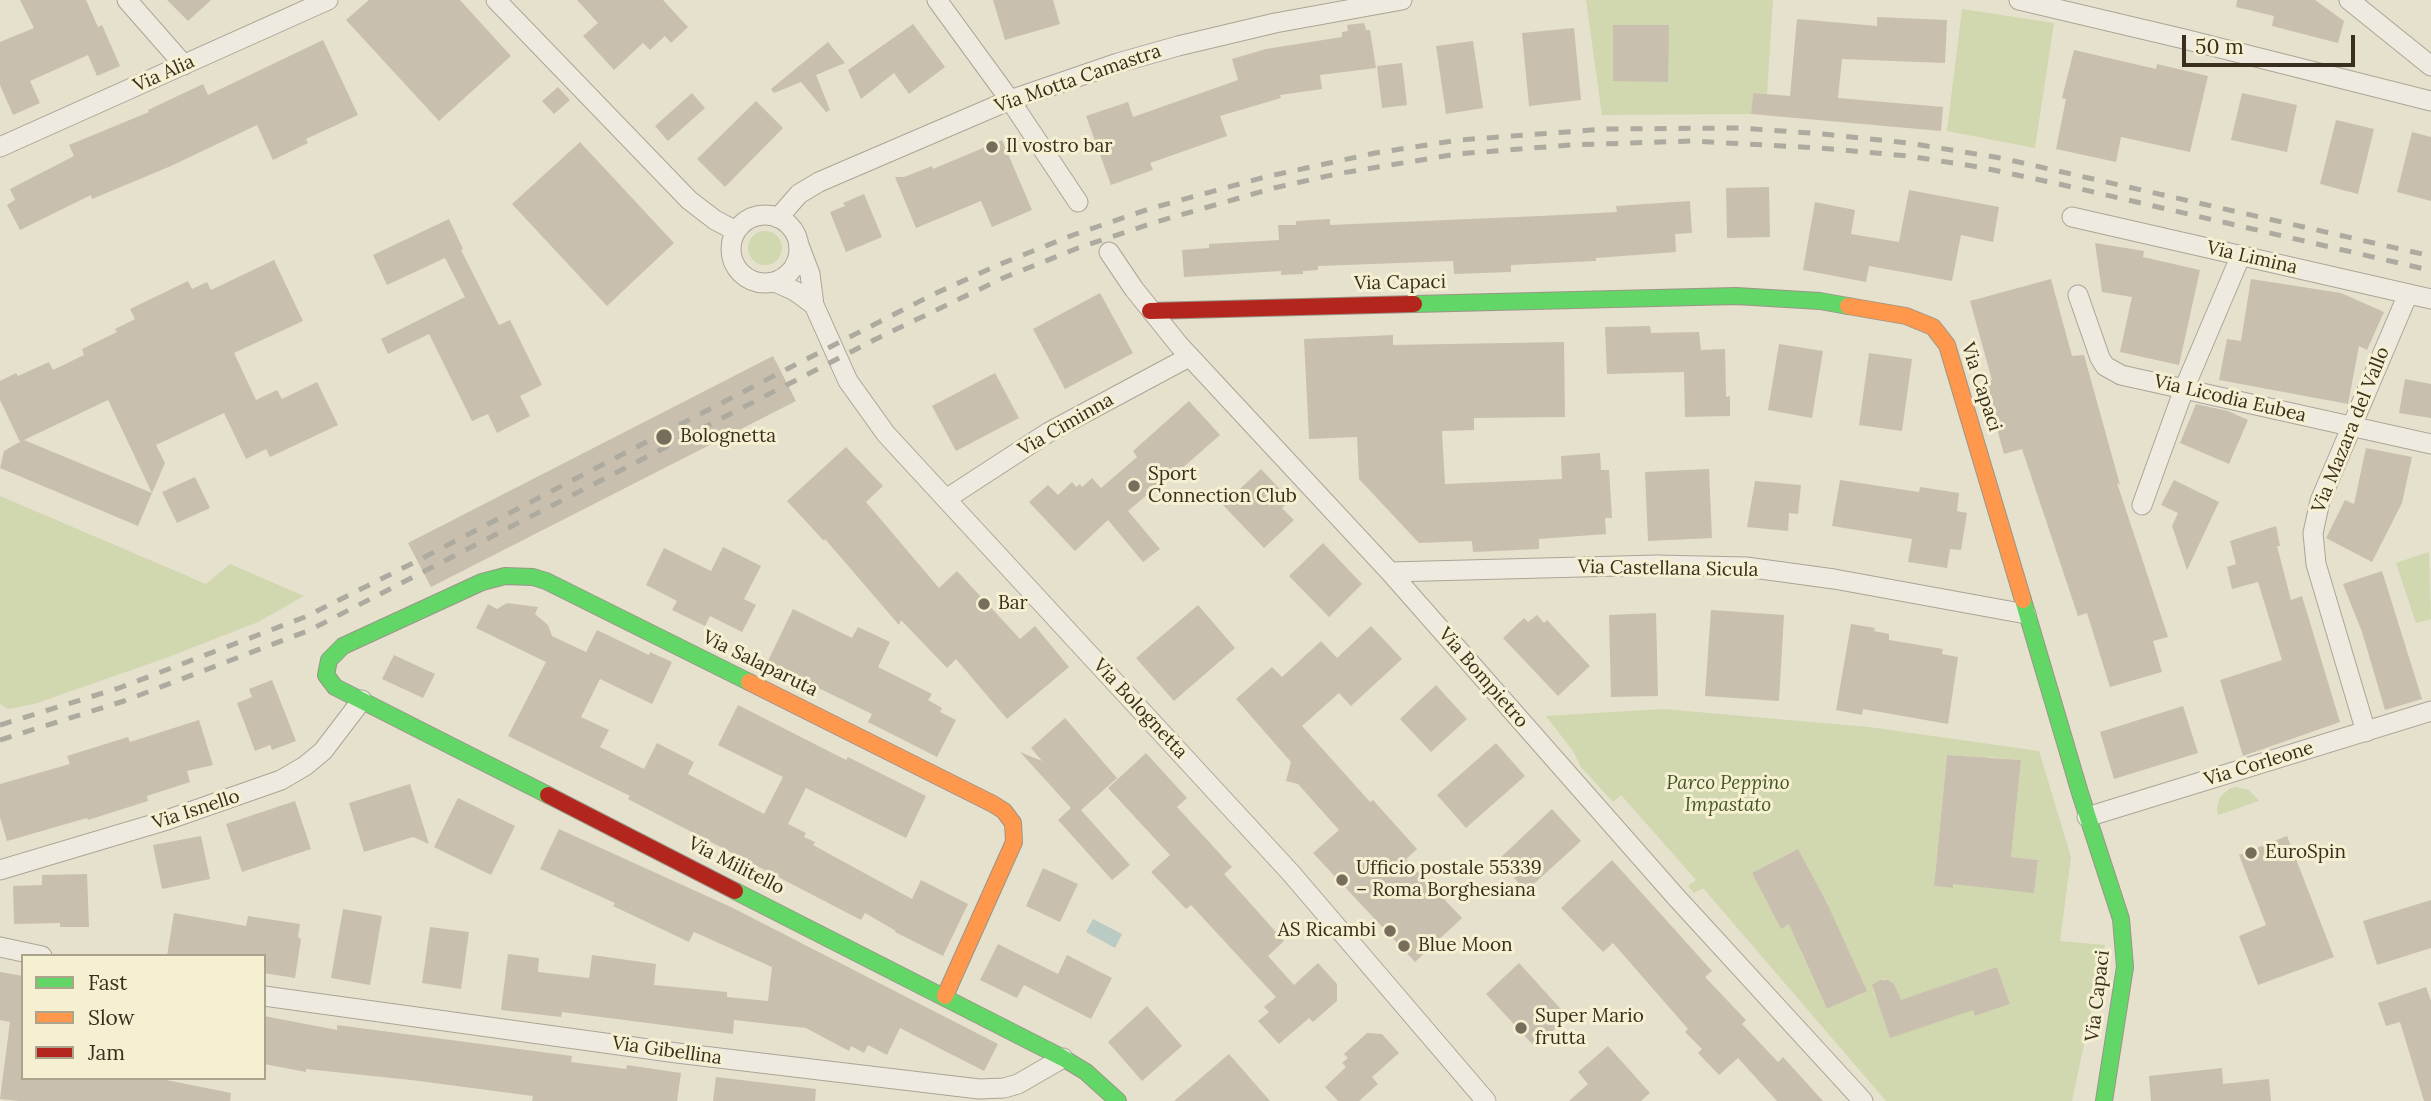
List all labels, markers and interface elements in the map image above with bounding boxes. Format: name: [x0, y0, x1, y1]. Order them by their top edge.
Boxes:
scale bar: [2186, 21, 2359, 65]
text: 50 m: [2195, 33, 2244, 60]
street label: Via Motta Camastra: [992, 40, 1164, 118]
street label: Via Alia: [130, 50, 198, 98]
place label: Il vostro bar: [1006, 136, 1113, 158]
marker: Il vostro bar: [984, 139, 1000, 155]
street label: Via Limina: [2204, 237, 2300, 279]
street label: Via Capaci: [1354, 271, 1446, 295]
street label: Via Capaci: [1956, 340, 2006, 434]
street label: Via Mazara del Vallo: [2307, 344, 2395, 516]
street label: Via Licodia Eubea: [2152, 370, 2308, 428]
street label: Via Ciminna: [1014, 389, 1118, 461]
place label: Bolognetta: [680, 426, 776, 448]
marker: Bolognetta: [654, 427, 674, 447]
place label: Sport Connection Club: [1148, 464, 1297, 508]
marker: Sport Connection Club: [1126, 478, 1142, 494]
street label: Via Castellana Sicula: [1577, 556, 1759, 582]
place label: Bar: [998, 593, 1028, 615]
marker: Bar: [976, 596, 992, 612]
street label: Via Bompietro: [1433, 623, 1533, 733]
street label: Via Salaparuta: [699, 626, 821, 702]
street label: Via Bolognetta: [1088, 654, 1192, 764]
street label: Via Corleone: [2202, 737, 2316, 791]
park label: Parco Peppino Impastato: [1666, 773, 1790, 817]
street label: Via Isnello: [149, 785, 243, 835]
street label: Via Militello: [684, 832, 788, 900]
place label: EuroSpin: [2265, 842, 2346, 864]
marker: EuroSpin: [2243, 845, 2259, 861]
place label: Ufficio postale 55339 – Roma Borghesiana: [1356, 858, 1542, 902]
marker: Ufficio postale 55339 – Roma Borghesiana: [1334, 872, 1350, 888]
place label: AS Ricambi: [1278, 920, 1376, 942]
marker: AS Ricambi: [1382, 923, 1398, 939]
place label: Blue Moon: [1418, 935, 1513, 957]
marker: Blue Moon: [1396, 938, 1412, 954]
street label: Via Capaci: [2081, 949, 2115, 1043]
legend: [21, 954, 266, 1080]
text: Fast: [88, 969, 127, 996]
text: Slow: [88, 1004, 135, 1031]
place label: Super Mario frutta: [1535, 1006, 1644, 1050]
marker: Super Mario frutta: [1513, 1020, 1529, 1036]
street label: Via Gibellina: [611, 1032, 723, 1070]
text: Jam: [88, 1039, 125, 1066]

